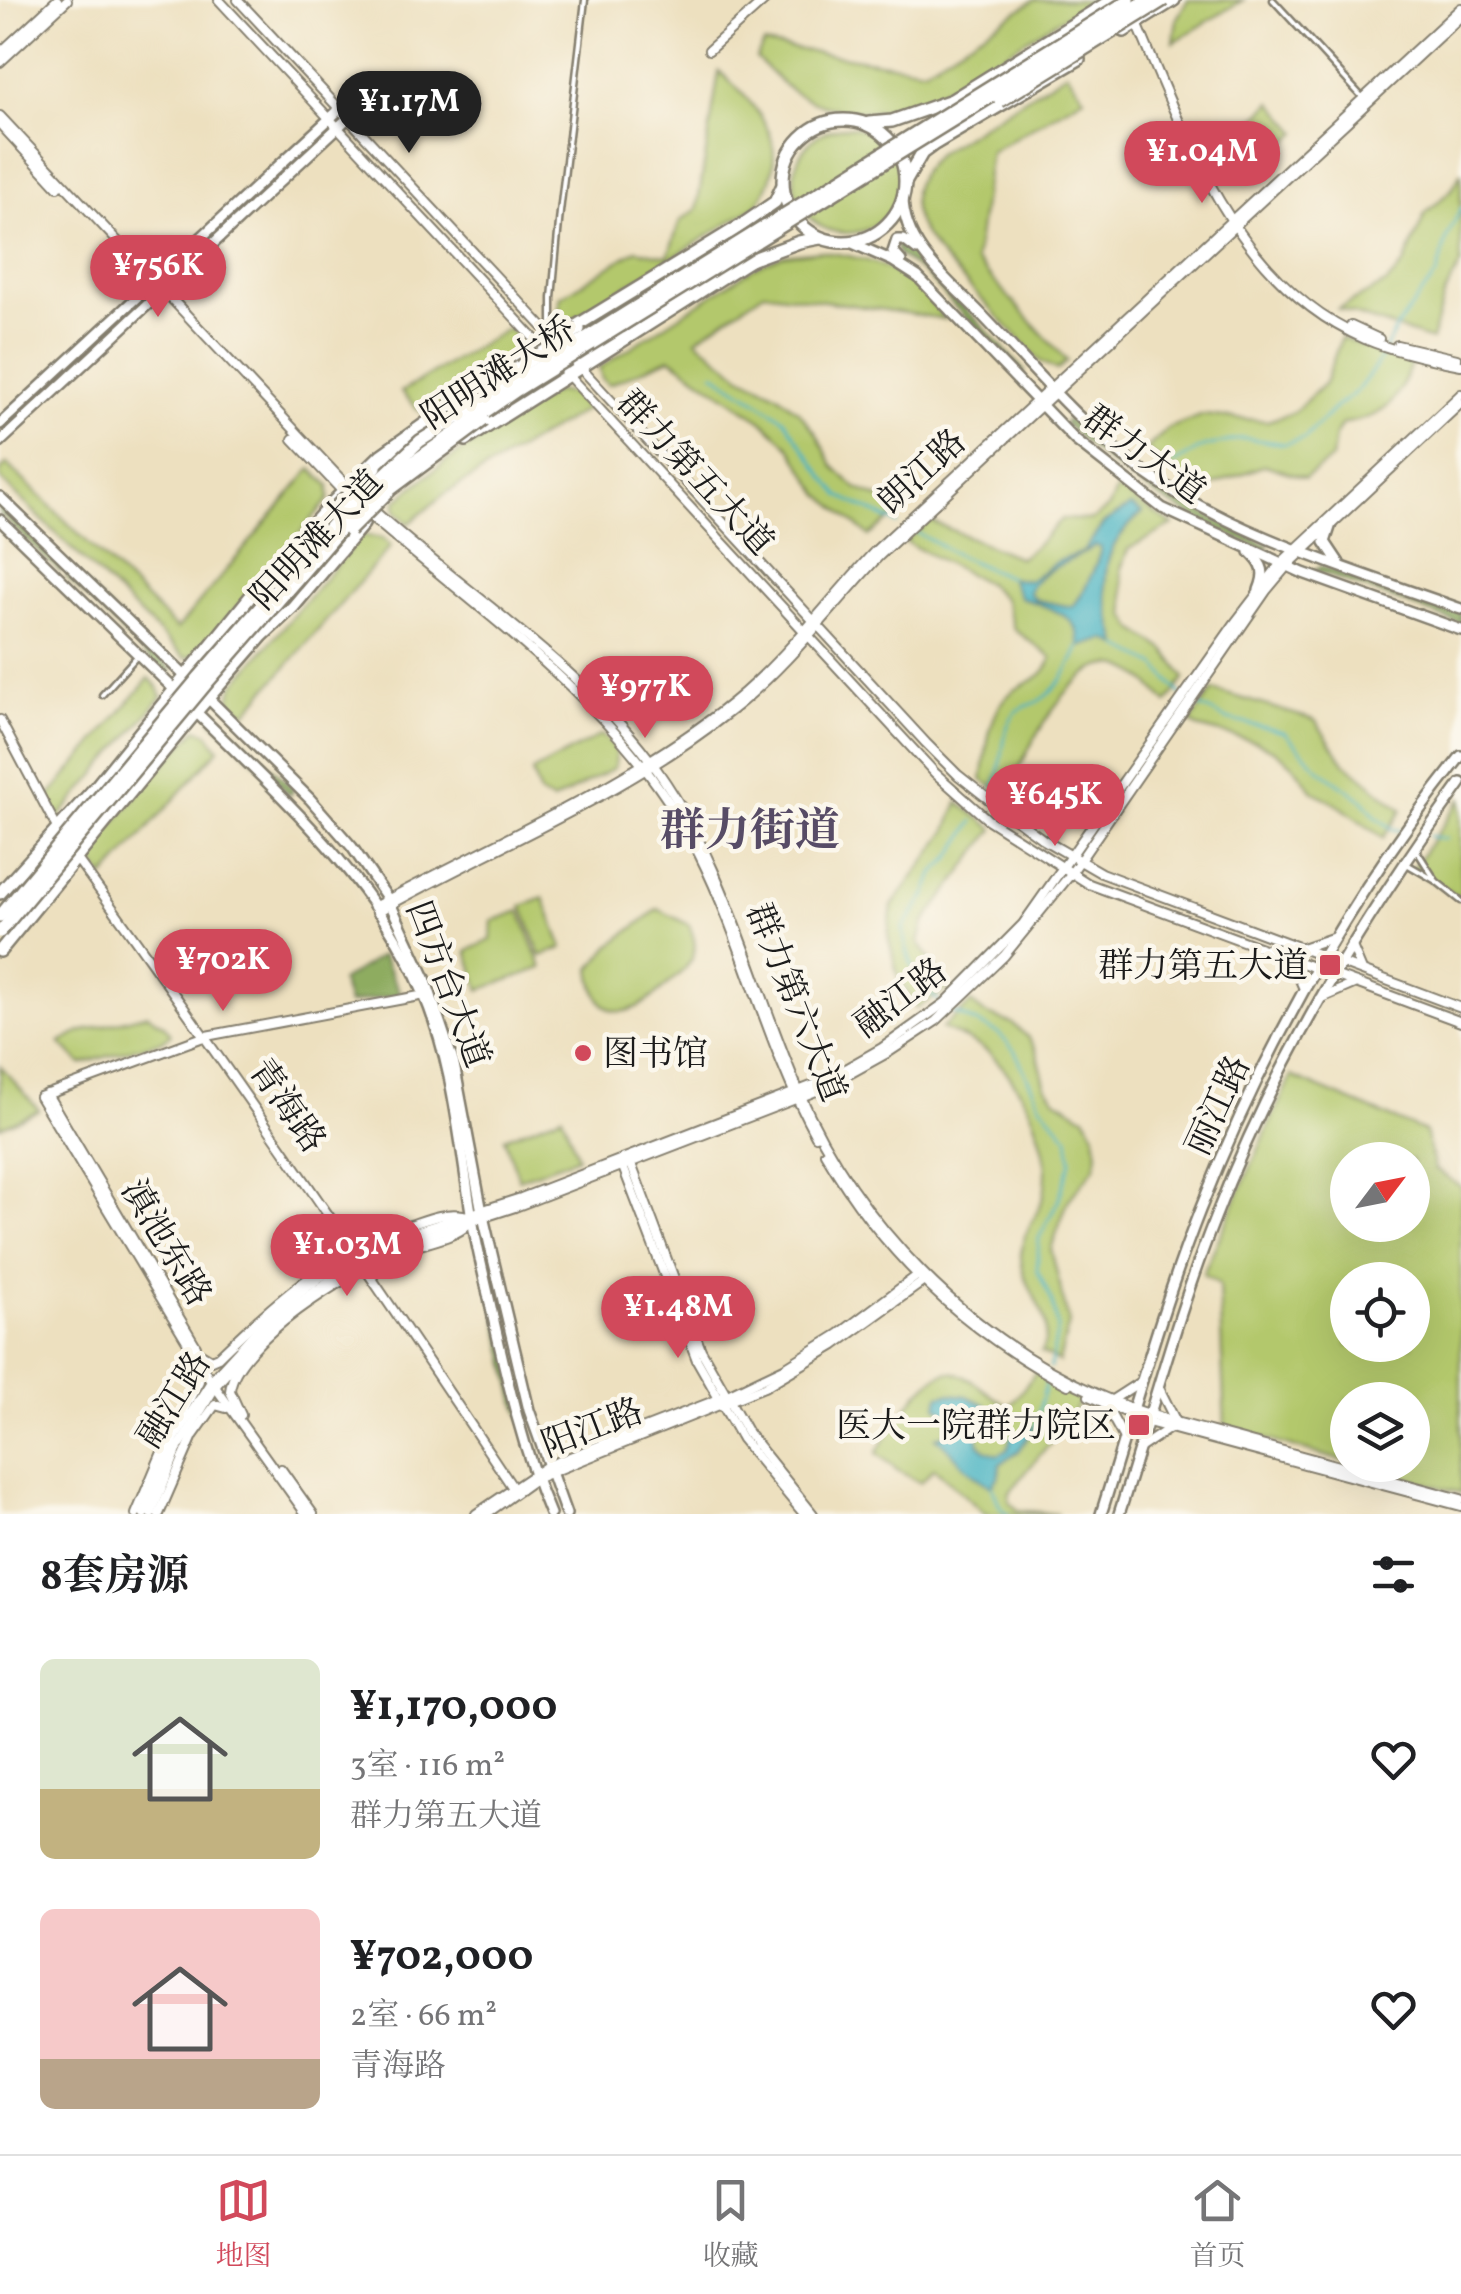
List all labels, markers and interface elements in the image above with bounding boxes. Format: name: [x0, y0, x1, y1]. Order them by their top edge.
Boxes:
pin: ¥1.17M: [328, 71, 490, 156]
text: ¥1.17M: [358, 81, 460, 125]
pin: ¥1.04M: [1121, 121, 1283, 206]
text: ¥1.04M: [1146, 131, 1258, 175]
pin: ¥756K: [88, 235, 228, 320]
text: ¥756K: [112, 245, 204, 289]
street label: 阳明滩大桥: [413, 307, 586, 442]
street label: 群力第五大道: [605, 381, 783, 567]
street label: 群力大道: [1072, 396, 1214, 517]
street label: 朗江路: [868, 420, 978, 527]
street label: 阳明滩大道: [241, 461, 395, 621]
pin: ¥977K: [575, 656, 715, 741]
text: ¥977K: [599, 666, 691, 710]
pin: ¥645K: [985, 764, 1125, 849]
text: ¥645K: [1008, 774, 1102, 818]
district label: 群力街道: [660, 802, 840, 865]
street label: 四方台大道: [392, 895, 500, 1075]
street label: 群力第六大道: [733, 897, 856, 1109]
pin: ¥702K: [153, 929, 293, 1014]
text: ¥702K: [176, 939, 270, 983]
place label: 群力第五大道: [1098, 944, 1308, 992]
street label: 融江路: [845, 949, 958, 1050]
marker: 群力第五大道: [1317, 952, 1343, 978]
place label: 图书馆: [603, 1032, 708, 1080]
marker: 图书馆: [572, 1042, 594, 1064]
street label: 丽江路: [1176, 1049, 1264, 1164]
street label: 青海路: [236, 1050, 335, 1163]
north arrow: [1330, 1142, 1430, 1242]
map controls: [1330, 1142, 1430, 1482]
street label: 滇池东路: [108, 1171, 221, 1316]
pin: ¥1.03M: [266, 1214, 428, 1299]
text: ¥1.03M: [293, 1224, 401, 1268]
button: locate: [1330, 1262, 1430, 1362]
pin: ¥1.48M: [597, 1276, 759, 1361]
text: ¥1.48M: [623, 1286, 733, 1330]
street label: 融江路: [127, 1343, 224, 1458]
button: layers: [1330, 1382, 1430, 1482]
street label: 阳江路: [535, 1389, 651, 1471]
place label: 医大一院群力院区: [836, 1404, 1116, 1452]
marker: 医大一院群力院区: [1126, 1412, 1152, 1438]
icon: filters: [1366, 1547, 1421, 1602]
text: 8套房源: [40, 1549, 189, 1608]
text: ¥1,170,000: [350, 1679, 558, 1738]
icon: home: [120, 1699, 240, 1819]
icon: heart: [1366, 1732, 1421, 1787]
text: 3室 · 116 m²: [350, 1745, 505, 1789]
text: 群力第五大道: [350, 1796, 542, 1840]
text: ¥702,000: [350, 1929, 533, 1988]
icon: home: [120, 1949, 240, 2069]
icon: heart: [1366, 1982, 1421, 2037]
text: 2室 · 66 m²: [350, 1995, 497, 2039]
text: 青海路: [350, 2046, 446, 2090]
tab: 地图: [215, 2173, 272, 2277]
tab: 收藏: [702, 2173, 759, 2277]
tab: 首页: [1189, 2173, 1246, 2277]

